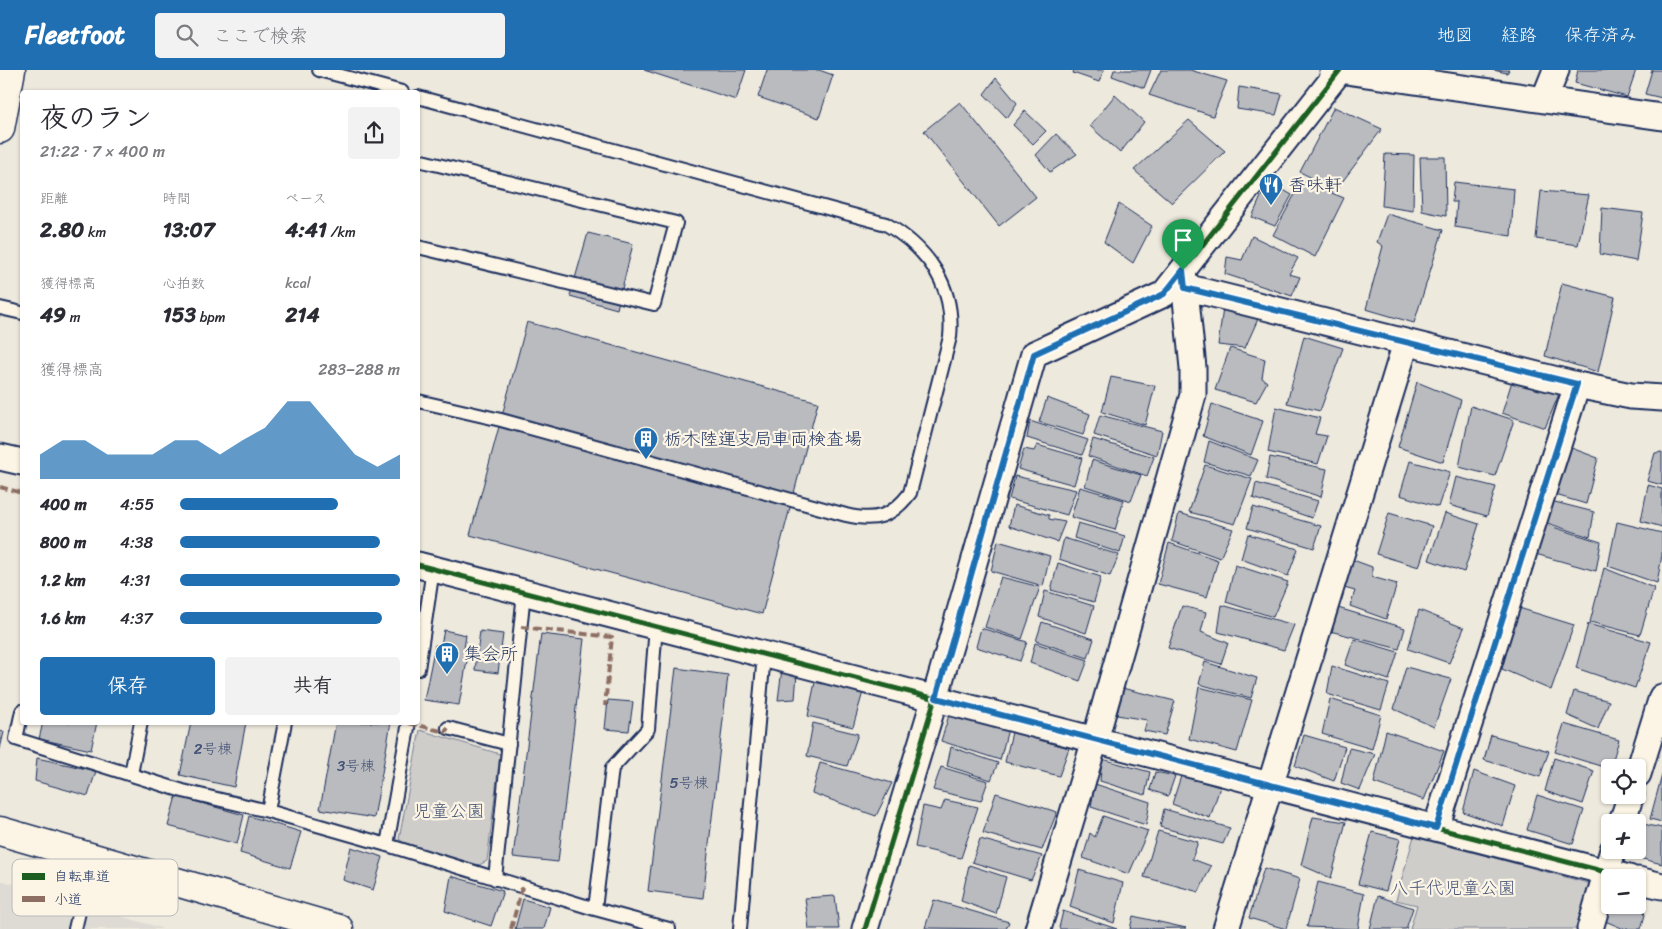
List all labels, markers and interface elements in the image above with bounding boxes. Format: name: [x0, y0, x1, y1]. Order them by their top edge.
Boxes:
search box: [155, 13, 505, 58]
text: Fleetfoot: [25, 14, 125, 56]
text: ここで検索: [213, 19, 308, 52]
text: 地図: [1437, 19, 1473, 51]
text: 経路: [1501, 19, 1537, 51]
text: 保存済み: [1565, 19, 1637, 51]
icon: search: [173, 21, 201, 49]
text: 夜のラン: [40, 93, 152, 142]
button: share: [348, 107, 400, 159]
text: 21:22 · 7 × 400 m: [40, 137, 165, 166]
place label: 香味軒: [1288, 169, 1342, 201]
restaurant icon: 香味軒: [1258, 172, 1284, 206]
text: 距離: [40, 186, 68, 211]
text: 時間: [163, 186, 191, 211]
text: ペース: [285, 186, 327, 211]
text: 2.80: [40, 211, 84, 249]
text: 13:07: [163, 211, 215, 249]
text: 4:41: [285, 211, 327, 249]
pin: [1162, 219, 1204, 270]
text: km: [84, 220, 106, 245]
text: /km: [327, 220, 356, 245]
icon: arrive: [1169, 226, 1197, 254]
text: 獲得標高: [40, 271, 96, 296]
text: 心拍数: [163, 271, 205, 296]
text: kcal: [285, 271, 311, 296]
text: 49: [40, 296, 66, 334]
text: 153: [163, 296, 196, 334]
text: 214: [285, 296, 320, 334]
text: m: [66, 305, 80, 330]
text: bpm: [196, 305, 226, 330]
text: 獲得標高: [40, 355, 104, 384]
text: 283–288 m: [318, 355, 400, 384]
place label: 栃木陸運支局車両検査場: [664, 423, 862, 455]
building icon: 栃木陸運支局車両検査場: [633, 426, 659, 460]
text: 400 m: [40, 490, 87, 519]
text: 4:55: [120, 490, 154, 519]
text: 800 m: [40, 528, 86, 557]
text: 4:38: [120, 528, 153, 557]
text: 1.2 km: [40, 566, 86, 595]
text: 4:31: [120, 566, 150, 595]
text: 1.6 km: [40, 604, 86, 633]
text: 4:37: [120, 604, 153, 633]
place label: 集会所: [464, 638, 518, 670]
building icon: 集会所: [434, 641, 460, 675]
button: 保存: [40, 657, 215, 715]
button: 共有: [225, 657, 400, 715]
house number: 2号棟: [194, 736, 232, 762]
house number: 3号棟: [337, 753, 375, 779]
map controls: [1601, 759, 1646, 914]
button: locate: [1601, 759, 1646, 804]
house number: 5号棟: [669, 770, 709, 796]
park label: 児童公園: [413, 795, 485, 827]
button: +: [1601, 814, 1646, 859]
legend: [12, 859, 178, 916]
text: 自転車道: [54, 864, 110, 889]
button: −: [1601, 869, 1646, 914]
park label: 八千代児童公園: [1390, 872, 1516, 904]
text: 小道: [54, 887, 82, 912]

